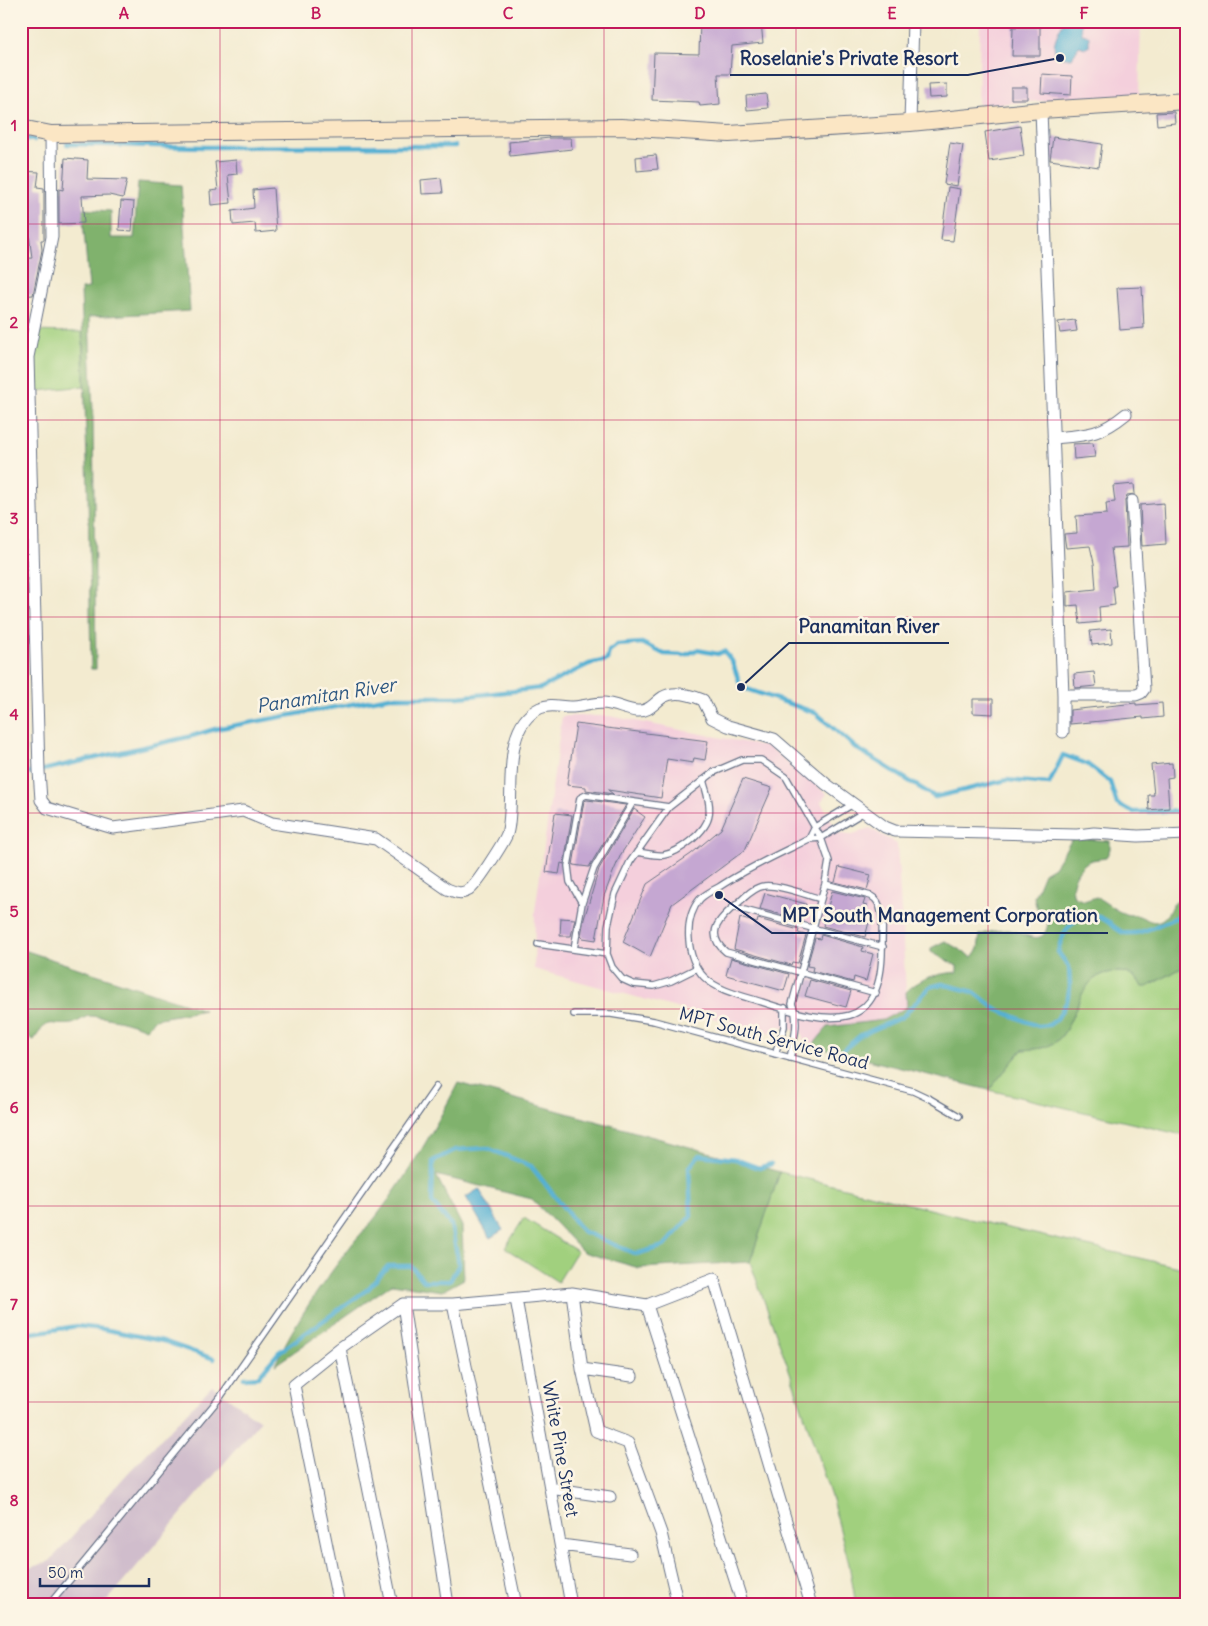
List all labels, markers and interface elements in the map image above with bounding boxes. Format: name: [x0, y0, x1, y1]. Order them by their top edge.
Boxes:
text: A: [119, 3, 129, 23]
text: B: [311, 3, 322, 23]
text: C: [503, 3, 514, 23]
text: D: [694, 3, 706, 23]
text: E: [887, 3, 897, 23]
text: F: [1079, 3, 1089, 23]
callout: Roselanie's Private Resort: [730, 41, 968, 75]
text: Roselanie's Private Resort: [740, 46, 959, 70]
text: 1: [11, 115, 17, 135]
text: 2: [10, 312, 19, 332]
text: 3: [9, 508, 19, 528]
callout: Panamitan River: [789, 609, 949, 643]
text: Panamitan River: [799, 614, 940, 638]
water label: Panamitan River: [255, 672, 400, 718]
text: 4: [9, 704, 19, 724]
callout: MPT South Management Corporation: [772, 899, 1108, 933]
text: 5: [9, 901, 19, 921]
text: MPT South Management Corporation: [782, 903, 1098, 927]
street label: MPT South Service Road: [677, 1002, 872, 1074]
text: 6: [9, 1097, 19, 1117]
text: 7: [10, 1294, 18, 1314]
street label: White Pine Street: [538, 1379, 584, 1519]
text: 8: [9, 1490, 19, 1510]
scale bar: [40, 1556, 149, 1588]
text: 50 m: [48, 1563, 83, 1582]

